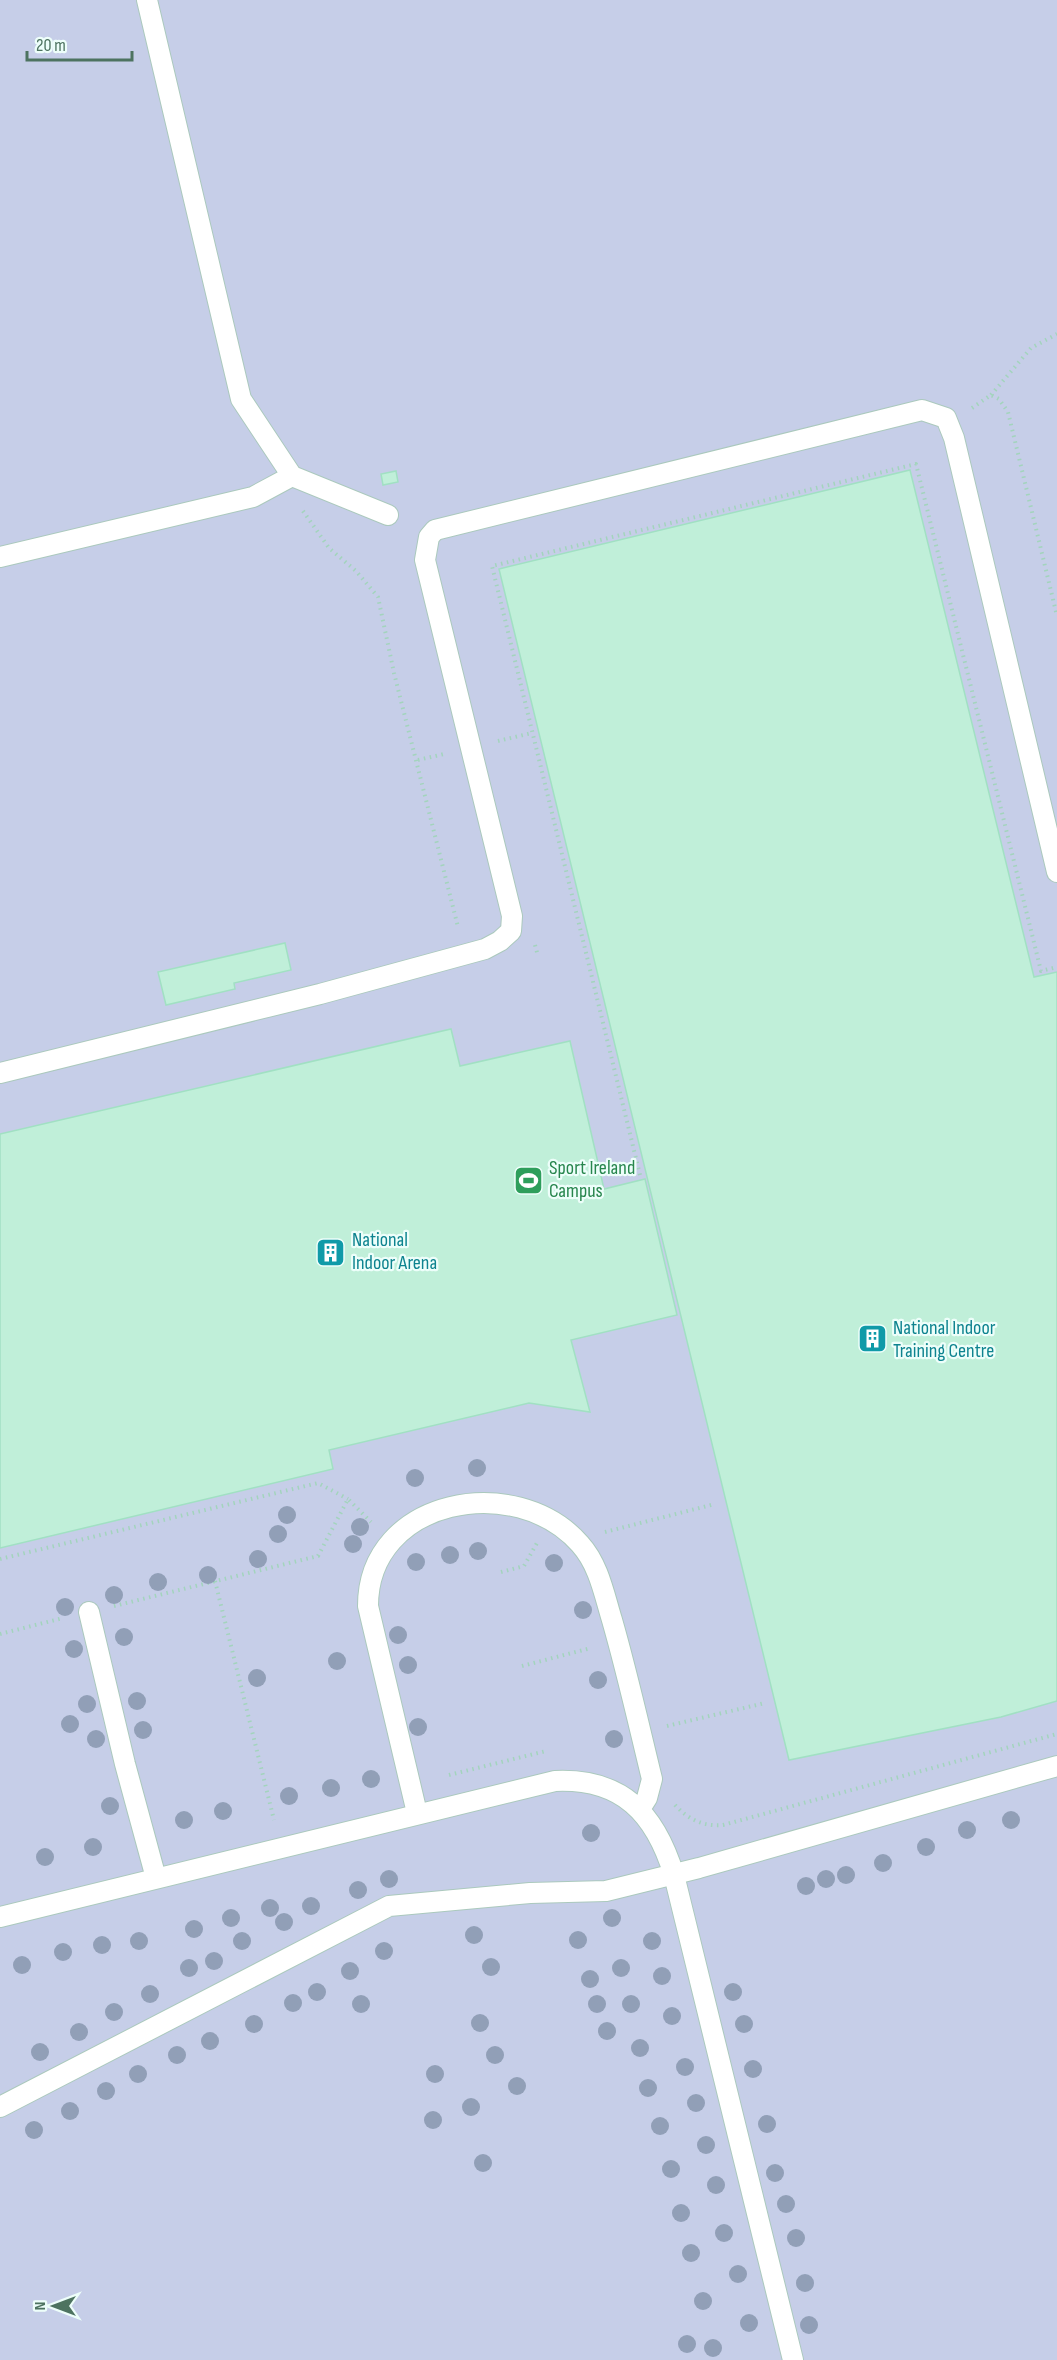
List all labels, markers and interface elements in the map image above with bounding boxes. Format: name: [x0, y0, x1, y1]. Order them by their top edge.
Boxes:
scale bar: [27, 24, 132, 62]
text: 20 m: [36, 35, 66, 56]
place label: Sport Ireland Campus: [549, 1156, 635, 1203]
sports icon: Sport Ireland Campus: [512, 1164, 544, 1196]
place label: National Indoor Arena: [352, 1228, 437, 1275]
building icon: National Indoor Arena: [315, 1236, 347, 1268]
place label: National Indoor Training Centre: [893, 1316, 996, 1363]
building icon: National Indoor Training Centre: [856, 1323, 888, 1355]
north arrow: [24, 2276, 84, 2336]
text: N: [31, 2302, 50, 2310]

